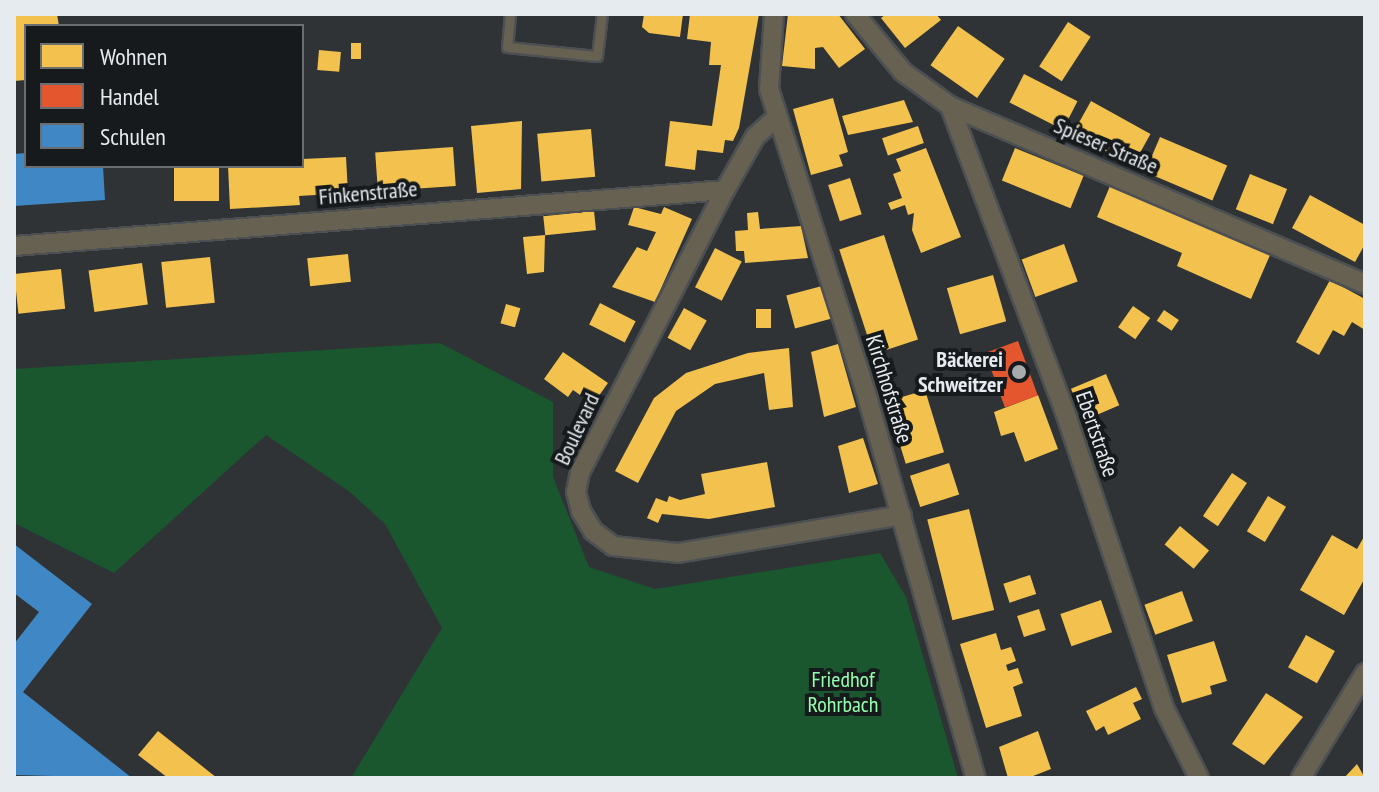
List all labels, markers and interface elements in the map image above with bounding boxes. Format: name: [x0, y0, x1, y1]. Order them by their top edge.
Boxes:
legend: [24, 24, 304, 168]
text: Wohnen: [100, 41, 167, 72]
text: Handel: [100, 81, 159, 112]
street label: Spieser Straße: [1050, 112, 1162, 180]
text: Schulen: [100, 121, 166, 152]
street label: Finkenstraße: [318, 176, 418, 210]
street label: Kirchhofstraße: [860, 332, 918, 446]
place label: Bäckerei Schweitzer: [918, 346, 1003, 398]
marker: Bäckerei Schweitzer: [1010, 363, 1028, 381]
street label: Ebertstraße: [1070, 388, 1124, 480]
street label: Boulevard: [549, 389, 605, 469]
park label: Friedhof Rohrbach: [808, 666, 878, 718]

